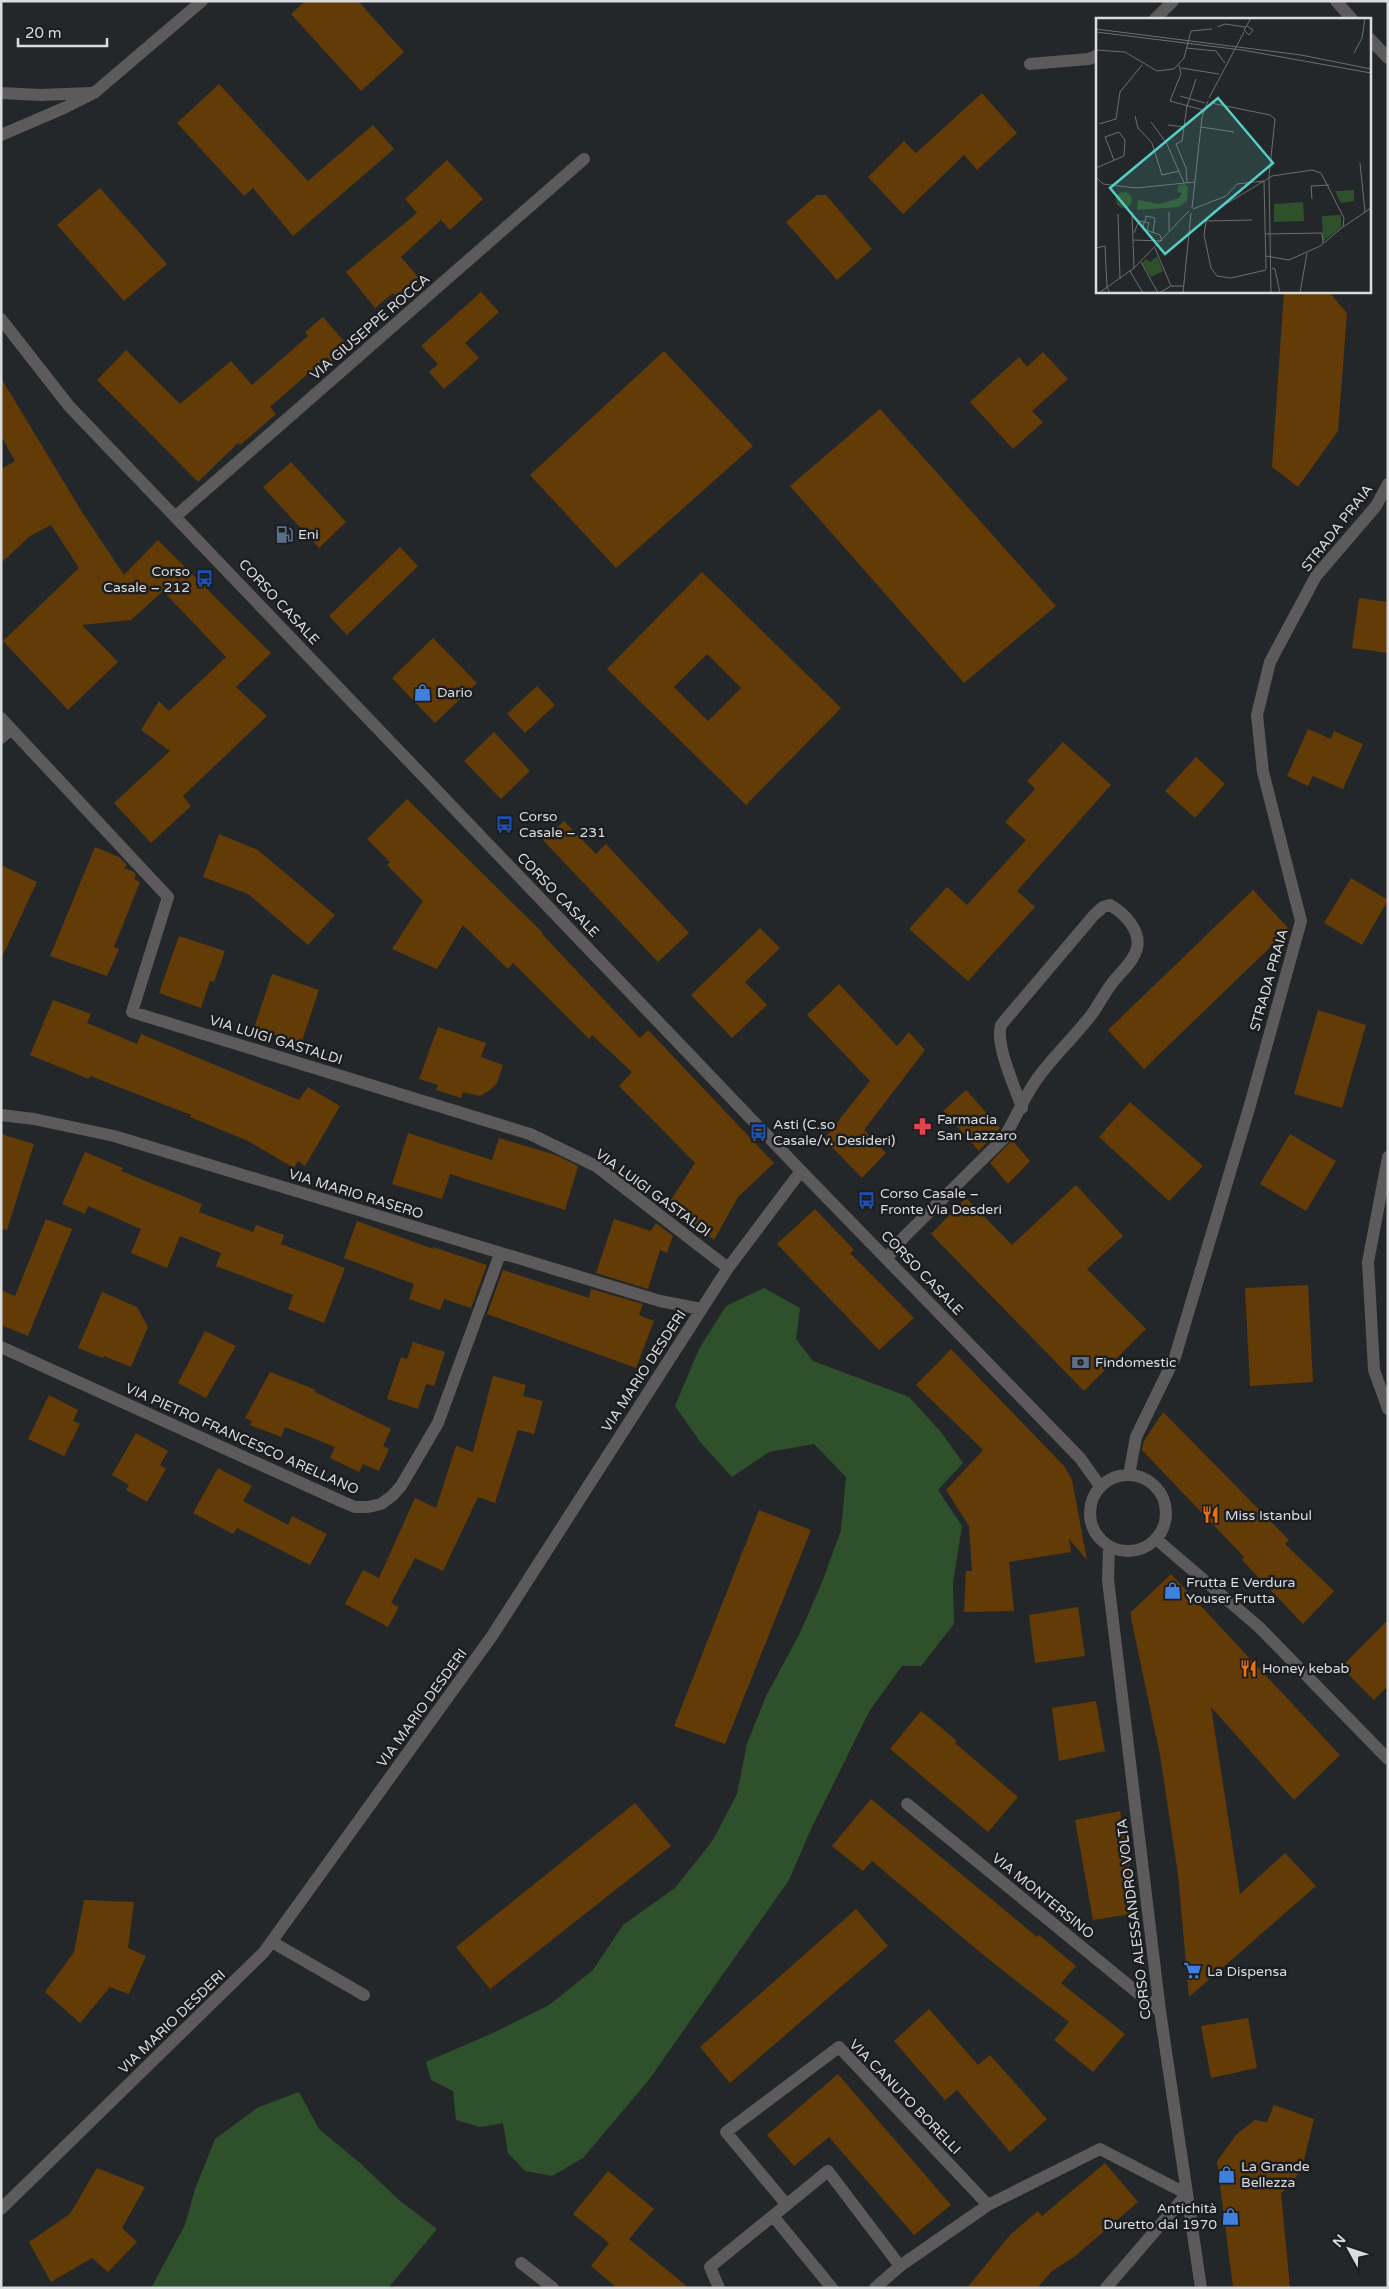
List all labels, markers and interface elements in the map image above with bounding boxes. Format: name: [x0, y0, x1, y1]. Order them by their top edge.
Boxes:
scale bar: [18, 15, 106, 47]
inset map: [1096, 18, 1372, 292]
text: 20 m: [25, 24, 62, 42]
street label: VIA GIUSEPPE ROCCA: [307, 270, 433, 384]
street label: STRADA PRAIA: [1298, 481, 1376, 575]
fuel station icon: Eni: [274, 524, 294, 544]
place label: Eni: [298, 526, 319, 543]
street label: CORSO CASALE: [235, 556, 323, 648]
place label: Corso Casale – 212: [103, 563, 190, 596]
bus stop icon: Corso Casale – 212: [194, 569, 214, 589]
shop icon: Dario: [413, 682, 433, 702]
place label: Dario: [437, 684, 473, 701]
place label: Corso Casale – 231: [519, 808, 606, 841]
bus stop icon: Corso Casale – 231: [495, 814, 515, 834]
street label: CORSO CASALE: [513, 849, 603, 941]
street label: STRADA PRAIA: [1246, 927, 1292, 1033]
street label: VIA LUIGI GASTALDI: [207, 1012, 345, 1068]
place label: Farmacia San Lazzaro: [937, 1111, 1017, 1144]
place label: Asti (C.so Casale/v. Desideri): [773, 1116, 895, 1149]
pharmacy icon: Farmacia San Lazzaro: [913, 1117, 933, 1137]
bus stop icon: Asti (C.so Casale/v. Desideri): [749, 1122, 769, 1142]
street label: VIA LUIGI GASTALDI: [592, 1145, 714, 1241]
street label: VIA MARIO RASERO: [287, 1165, 425, 1223]
place label: Corso Casale – Fronte Via Desderi: [880, 1185, 1002, 1218]
bus stop icon: Corso Casale – Fronte Via Desderi: [856, 1191, 876, 1211]
street label: CORSO CASALE: [877, 1227, 967, 1319]
street label: VIA MARIO DESDERI: [598, 1307, 690, 1435]
bank icon: Findomestic: [1071, 1352, 1091, 1372]
place label: Findomestic: [1095, 1354, 1176, 1371]
street label: VIA PIETRO FRANCESCO ARELLANO: [123, 1380, 361, 1498]
restaurant icon: Miss Istanbul: [1201, 1505, 1221, 1525]
place label: Miss Istanbul: [1225, 1507, 1312, 1524]
place label: Frutta E Verdura Youser Frutta: [1186, 1574, 1295, 1607]
shop icon: Frutta E Verdura Youser Frutta: [1162, 1580, 1182, 1600]
street label: VIA MARIO DESDERI: [373, 1645, 471, 1771]
restaurant icon: Honey kebab: [1238, 1658, 1258, 1678]
place label: Honey kebab: [1262, 1660, 1350, 1677]
street label: CORSO ALESSANDRO VOLTA: [1113, 1818, 1155, 2020]
street label: VIA MONTERSINO: [988, 1850, 1098, 1942]
supermarket icon: La Dispensa: [1183, 1961, 1203, 1981]
place label: La Dispensa: [1207, 1963, 1287, 1980]
street label: VIA MARIO DESDERI: [115, 1966, 229, 2078]
street label: VIA CANUTO BORELLI: [846, 2036, 964, 2158]
place label: La Grande Bellezza: [1241, 2158, 1310, 2191]
shop icon: La Grande Bellezza: [1217, 2164, 1237, 2184]
place label: Antichità Duretto dal 1970: [1103, 2200, 1217, 2233]
shop icon: Antichità Duretto dal 1970: [1221, 2206, 1241, 2226]
north arrow: [1324, 2224, 1374, 2274]
text: N: [1329, 2231, 1350, 2251]

